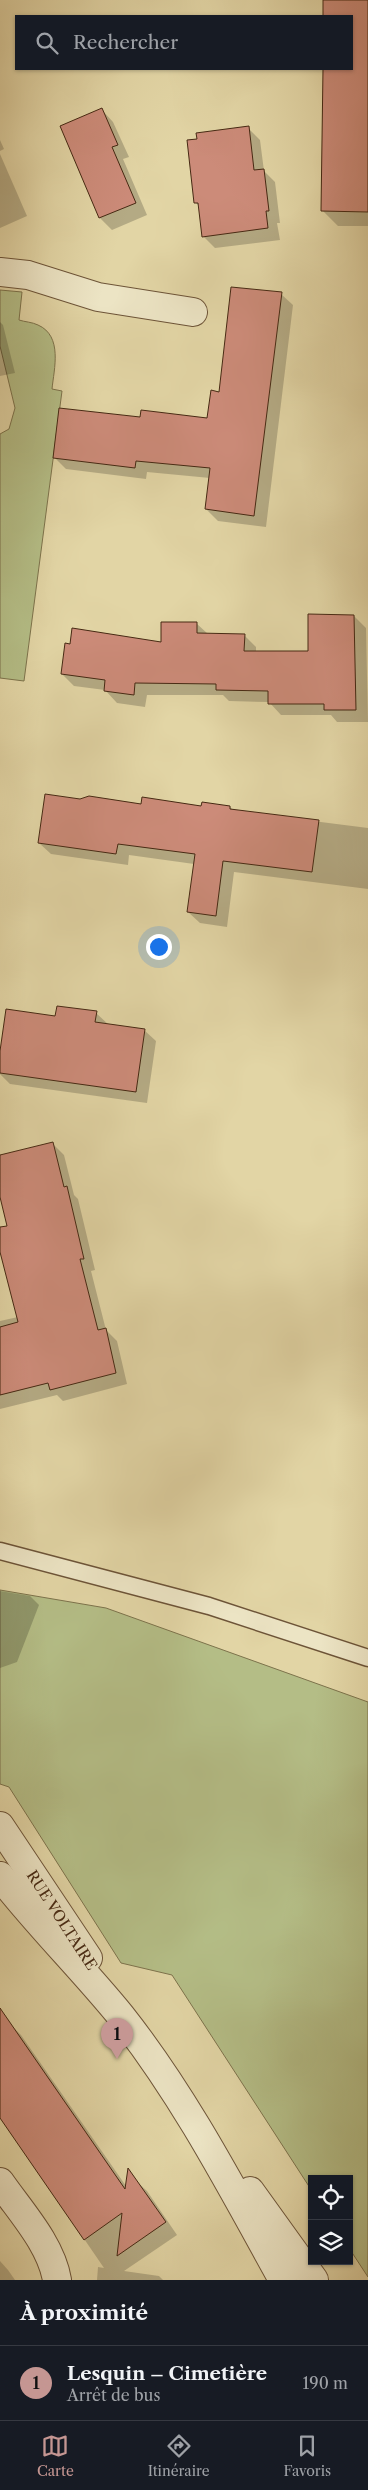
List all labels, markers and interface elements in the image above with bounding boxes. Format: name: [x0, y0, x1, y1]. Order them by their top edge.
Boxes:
search box: [15, 15, 353, 70]
icon: search: [33, 29, 61, 57]
text: Rechercher: [73, 31, 178, 54]
your location: [146, 934, 172, 960]
street label: RUE VOLTAIRE: [23, 1866, 101, 1974]
pin: 1: [101, 2018, 133, 2059]
map controls: [308, 2175, 353, 2265]
button: locate: [308, 2175, 353, 2220]
button: layers: [308, 2220, 353, 2265]
text: À proximité: [20, 2300, 148, 2325]
text: Lesquin – Cimetière: [67, 2362, 267, 2385]
text: 1: [32, 2373, 40, 2393]
text: 190 m: [303, 2373, 348, 2393]
text: Arrêt de bus: [67, 2385, 160, 2405]
tab: Carte: [37, 2432, 74, 2480]
tab: Itinéraire: [148, 2432, 210, 2480]
tab: Favoris: [283, 2432, 331, 2480]

